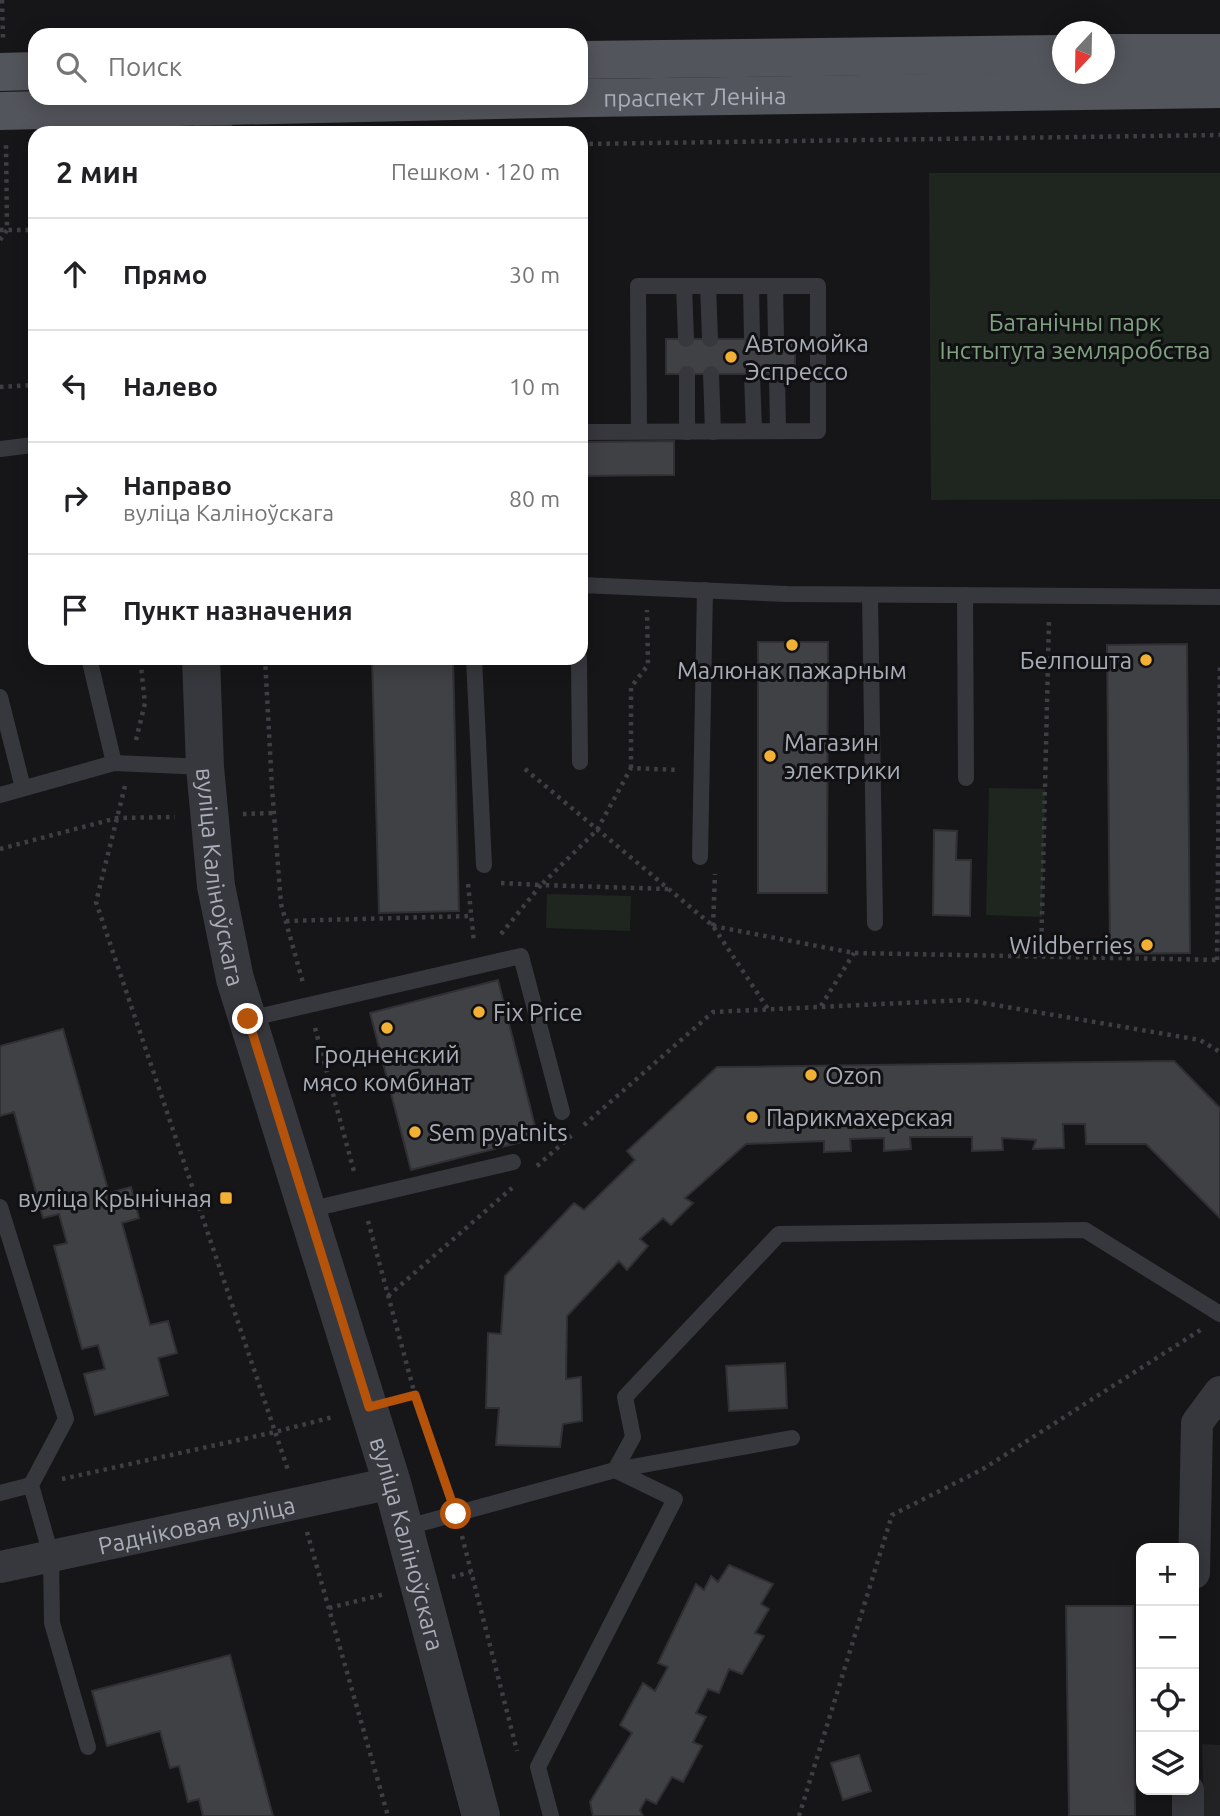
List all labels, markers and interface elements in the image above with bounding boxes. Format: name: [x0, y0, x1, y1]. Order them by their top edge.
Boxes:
north arrow: [1052, 21, 1115, 84]
search box: [28, 28, 588, 105]
icon: search: [52, 48, 90, 86]
text: Поиск: [108, 52, 182, 81]
street label: праспект Леніна: [603, 82, 787, 111]
text: 2 мин: [56, 155, 139, 189]
text: Пешком · 120 m: [391, 159, 560, 184]
icon: ahead: [56, 255, 94, 293]
text: Прямо: [123, 260, 207, 289]
text: 30 m: [509, 262, 560, 287]
park label: Батанічны парк Інстытута земляробства: [940, 309, 1210, 364]
place label: Автомойка Эспрессо: [745, 330, 869, 385]
marker: Автомойка Эспрессо: [723, 349, 739, 365]
icon: left: [56, 367, 94, 405]
text: Налево: [123, 372, 218, 401]
text: 10 m: [509, 374, 560, 399]
text: Направо: [123, 471, 232, 500]
icon: right: [56, 479, 94, 517]
text: 80 m: [509, 486, 560, 511]
text: вуліца Каліноўскага: [123, 500, 334, 525]
icon: arrive: [56, 591, 94, 629]
text: Пункт назначения: [123, 596, 353, 625]
marker: Малюнак пажарным: [784, 637, 800, 653]
place label: Белпошта: [1020, 647, 1132, 674]
marker: Белпошта: [1138, 652, 1154, 668]
place label: Малюнак пажарным: [677, 657, 907, 684]
place label: Магазин электрики: [784, 729, 901, 784]
marker: Магазин электрики: [762, 748, 778, 764]
street label: вуліца Каліноўскага: [192, 766, 250, 989]
place label: Wildberries: [1009, 932, 1133, 959]
marker: Wildberries: [1139, 937, 1155, 953]
place label: Fix Price: [493, 999, 583, 1026]
route end: [232, 1003, 263, 1034]
marker: Fix Price: [471, 1004, 487, 1020]
marker: Гродненский мясо комбинат: [379, 1020, 395, 1036]
place label: Гродненский мясо комбинат: [302, 1041, 472, 1096]
place label: Ozon: [825, 1062, 882, 1089]
marker: Ozon: [803, 1067, 819, 1083]
place label: Парикмахерская: [766, 1104, 953, 1131]
marker: Парикмахерская: [744, 1109, 760, 1125]
place label: Sem pyatnits: [429, 1119, 568, 1146]
marker: Sem pyatnits: [407, 1124, 423, 1140]
place label: вуліца Крынічная: [18, 1185, 212, 1212]
marker: вуліца Крынічная: [218, 1190, 234, 1206]
street label: вуліца Каліноўскага: [365, 1434, 450, 1653]
street label: Радніковая вуліца: [95, 1491, 298, 1559]
route start: [440, 1498, 471, 1529]
map controls: [1136, 1543, 1199, 1795]
button: +: [1136, 1543, 1199, 1606]
button: −: [1136, 1606, 1199, 1669]
button: locate: [1136, 1669, 1199, 1732]
button: layers: [1136, 1732, 1199, 1795]

